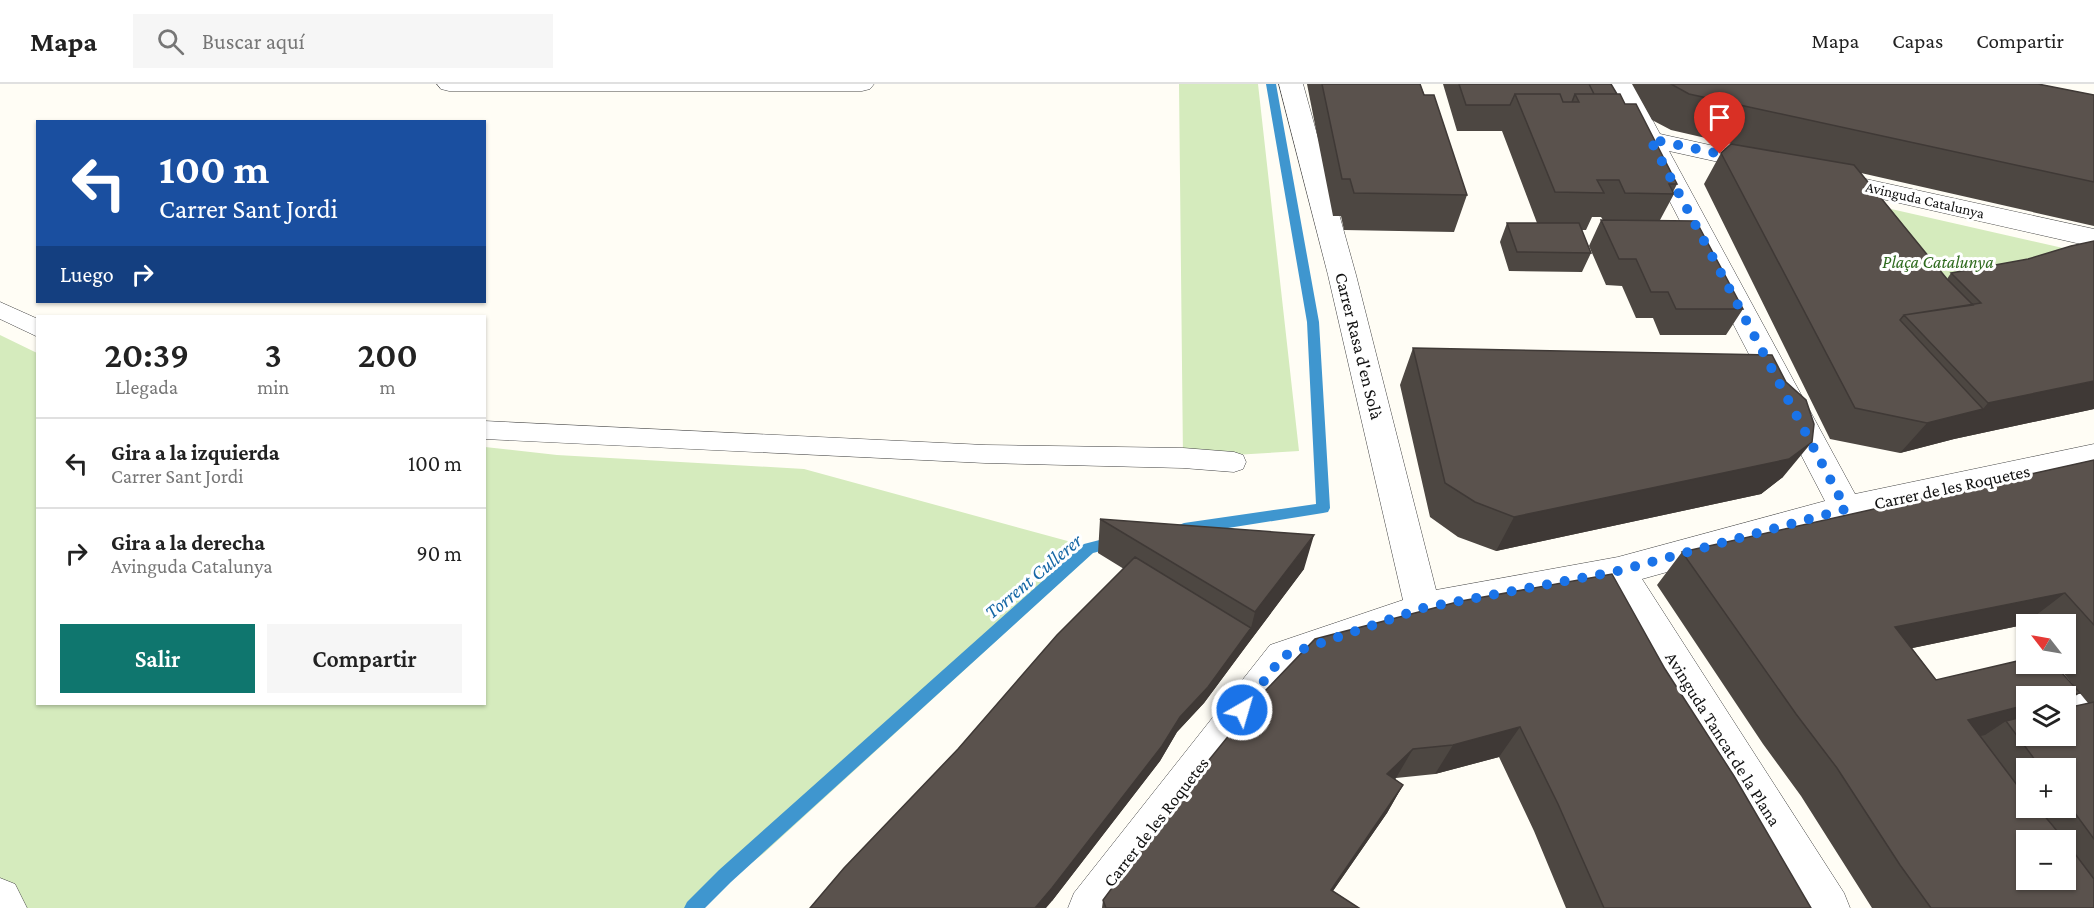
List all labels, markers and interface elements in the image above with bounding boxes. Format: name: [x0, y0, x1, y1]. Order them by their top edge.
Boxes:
search box: [133, 14, 553, 68]
icon: search: [154, 25, 187, 58]
text: Mapa: [30, 26, 97, 57]
text: Buscar aquí: [202, 29, 305, 54]
text: Mapa: [1811, 29, 1859, 53]
text: Capas: [1892, 29, 1943, 53]
text: Compartir: [1976, 29, 2064, 53]
pin: [1694, 92, 1745, 154]
icon: arrive: [1703, 101, 1736, 134]
icon: left: [60, 144, 138, 222]
text: 100 m: [159, 145, 269, 192]
street label: Avinguda Catalunya: [1864, 179, 1986, 222]
text: Carrer Sant Jordi: [159, 194, 338, 224]
park label: Plaça Catalunya: [1882, 252, 1994, 272]
icon: right: [126, 258, 159, 291]
text: Luego: [60, 262, 114, 287]
street label: Carrer Rasa d'en Solà: [1331, 270, 1387, 422]
text: 20:39: [104, 335, 189, 375]
text: 3: [265, 335, 282, 375]
text: 200: [357, 335, 418, 375]
text: Llegada: [115, 376, 178, 398]
text: min: [257, 376, 289, 398]
text: m: [380, 376, 396, 398]
text: Gira a la izquierda: [111, 440, 280, 465]
icon: left: [60, 447, 93, 480]
text: 100 m: [408, 451, 462, 476]
street label: Carrer de les Roquetes: [1872, 461, 2032, 513]
text: Carrer Sant Jordi: [111, 465, 243, 487]
water label: Torrent Cullerer: [980, 528, 1087, 623]
text: Gira a la derecha: [111, 530, 265, 555]
icon: right: [60, 537, 93, 570]
text: 90 m: [417, 541, 462, 566]
text: Avinguda Catalunya: [111, 555, 273, 577]
north arrow: [2016, 614, 2076, 674]
map controls: [2016, 614, 2076, 890]
button: Salir: [60, 624, 255, 693]
button: Compartir: [267, 624, 462, 693]
street label: Avinguda Tancat de la Plana: [1661, 648, 1785, 830]
position arrow: [1210, 678, 1274, 742]
button: layers: [2016, 686, 2076, 746]
street label: Carrer de les Roquetes: [1099, 753, 1213, 891]
button: +: [2016, 758, 2076, 818]
button: −: [2016, 830, 2076, 890]

